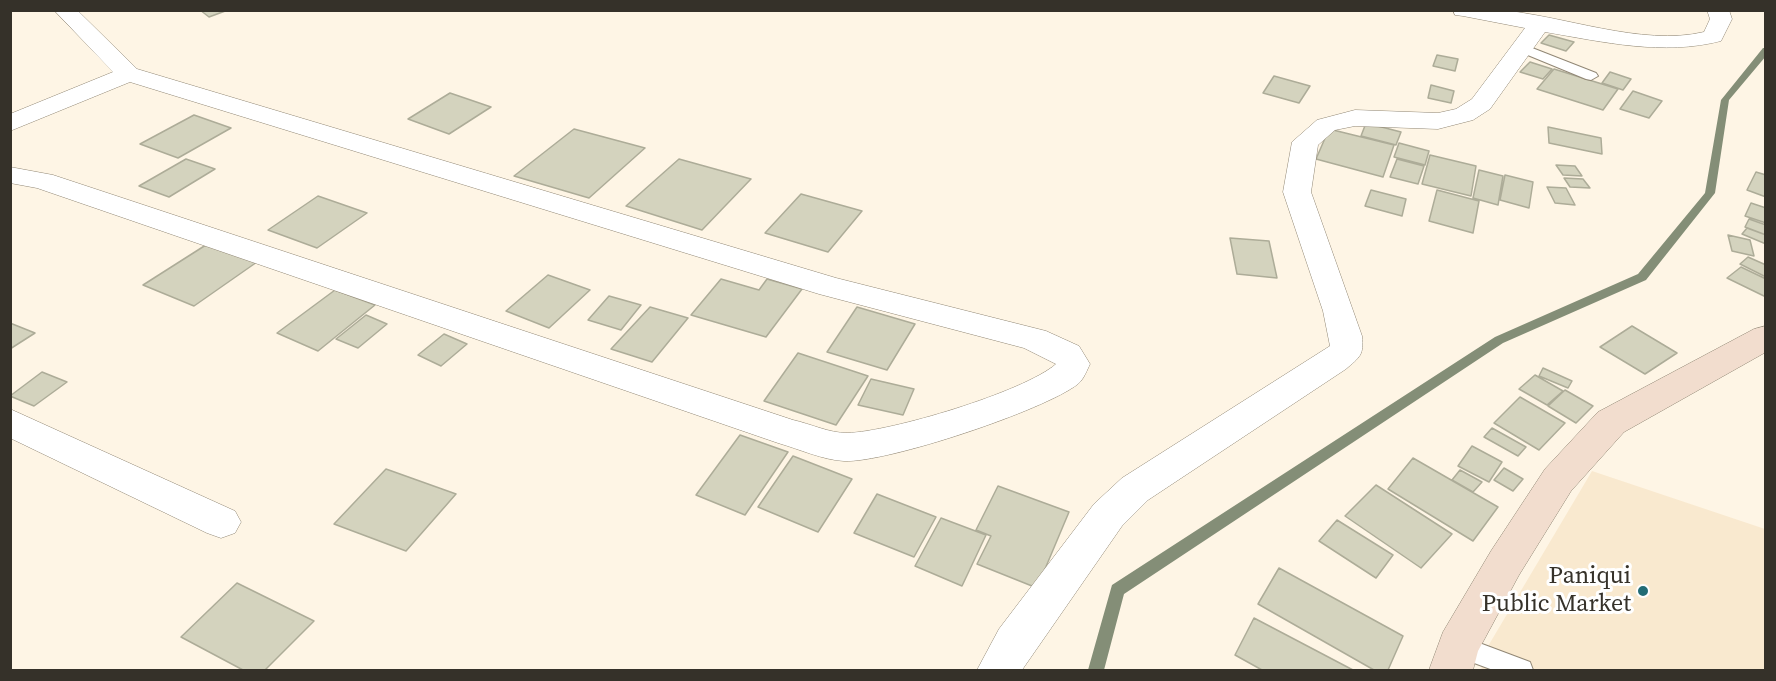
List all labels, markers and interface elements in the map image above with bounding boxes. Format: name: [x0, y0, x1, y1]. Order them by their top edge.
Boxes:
place label: Paniqui Public Market: [1482, 563, 1631, 619]
marker: Paniqui Public Market: [1636, 584, 1650, 598]

